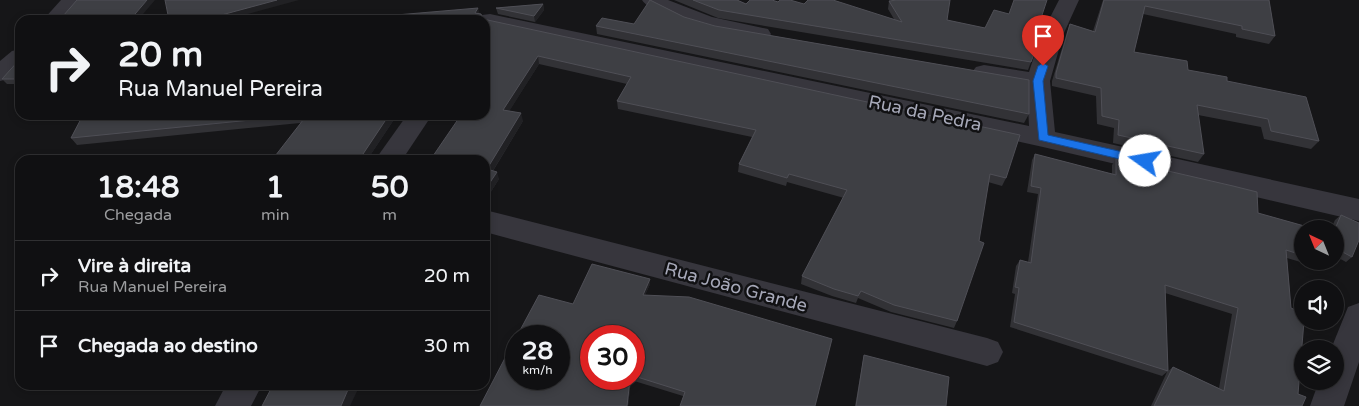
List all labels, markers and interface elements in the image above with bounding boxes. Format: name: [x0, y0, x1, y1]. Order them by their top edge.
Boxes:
pin: [1022, 15, 1064, 66]
icon: arrive: [1029, 22, 1057, 50]
text: 20 m: [118, 34, 203, 76]
icon: right: [35, 35, 100, 100]
text: Rua Manuel Pereira: [118, 76, 323, 102]
street label: Rua da Pedra: [866, 90, 984, 136]
position arrow: [1118, 134, 1170, 186]
text: 18:48: [96, 169, 180, 206]
text: 1: [266, 169, 285, 206]
text: 50: [371, 169, 409, 206]
text: Chegada: [104, 205, 172, 225]
text: min: [261, 205, 289, 225]
text: m: [382, 205, 397, 225]
north arrow: [1294, 220, 1344, 270]
map controls: [1294, 220, 1344, 390]
text: Vire à direita: [78, 255, 191, 277]
street label: Rua João Grande: [662, 257, 810, 317]
icon: right: [35, 262, 63, 290]
text: 20 m: [424, 265, 470, 287]
text: Rua Manuel Pereira: [78, 277, 227, 297]
button: sound: [1294, 280, 1344, 330]
speed limit sign: 30: [580, 325, 645, 390]
icon: arrive: [35, 332, 63, 360]
text: Chegada ao destino: [78, 335, 258, 357]
text: 30 m: [424, 335, 470, 357]
text: 28: [522, 336, 553, 366]
button: layers: [1294, 340, 1344, 390]
text: km/h: [522, 363, 553, 377]

